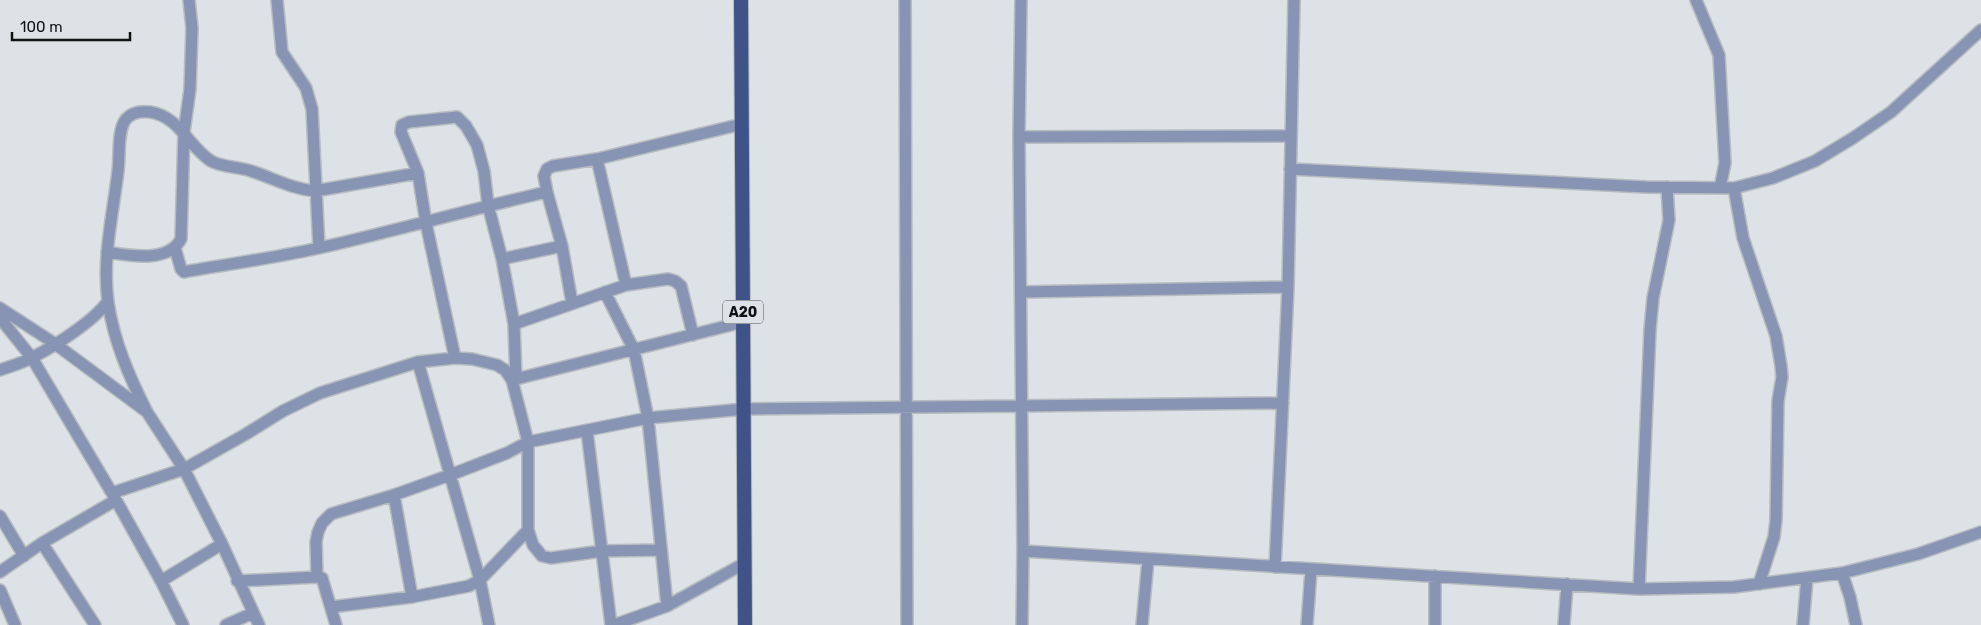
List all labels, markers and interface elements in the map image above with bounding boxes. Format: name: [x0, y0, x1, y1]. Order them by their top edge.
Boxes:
scale bar: [12, 10, 130, 42]
text: 100 m: [20, 18, 62, 36]
road number: A20: [723, 300, 763, 324]

